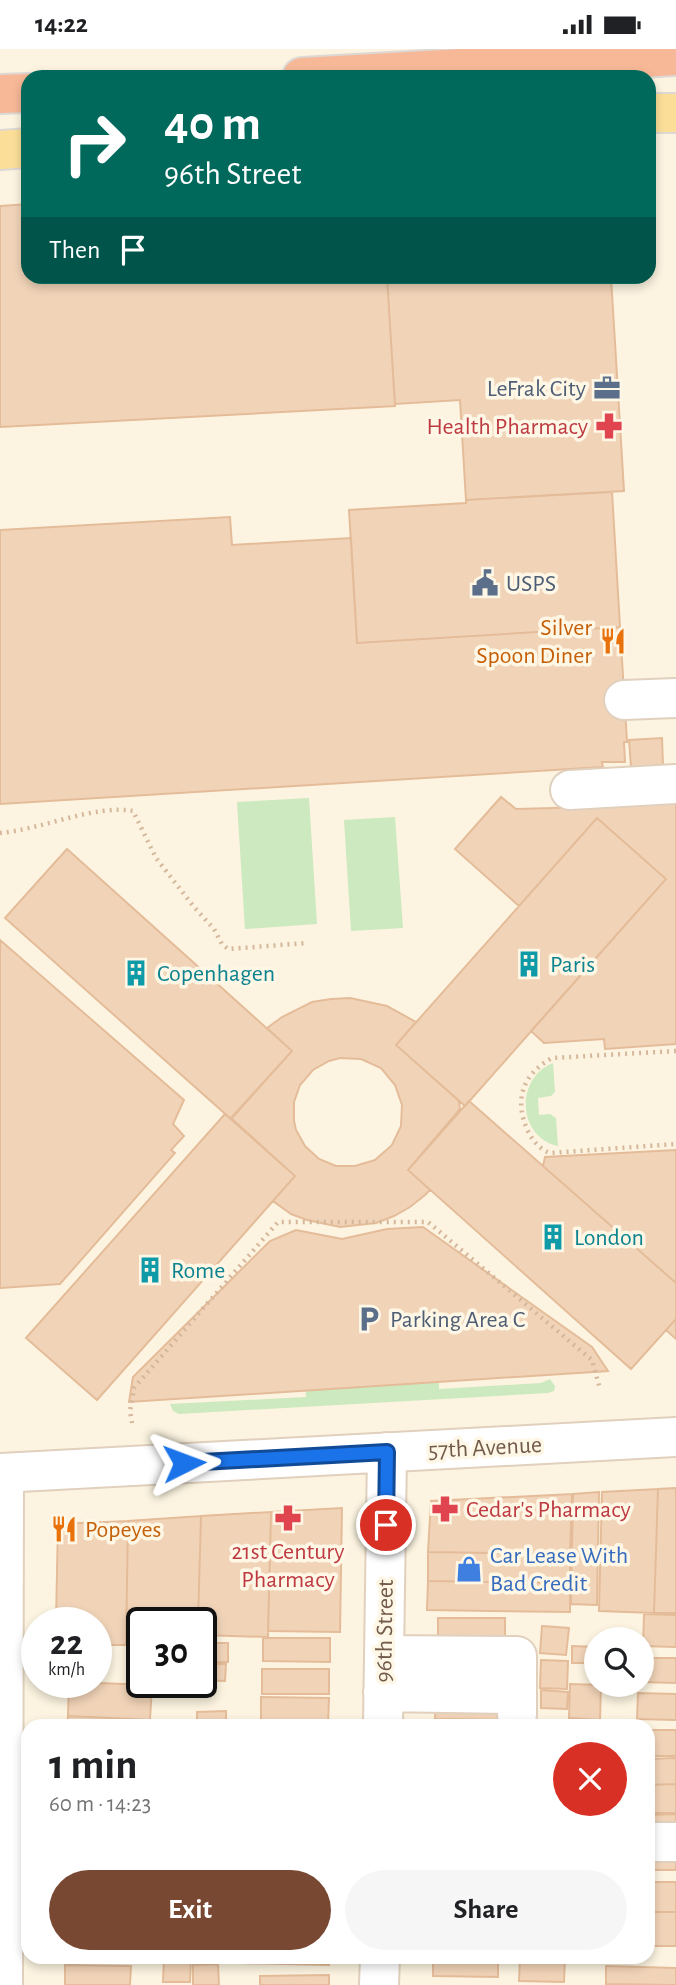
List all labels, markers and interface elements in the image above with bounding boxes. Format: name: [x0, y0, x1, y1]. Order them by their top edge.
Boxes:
text: 14:22: [35, 11, 88, 37]
icon: right: [49, 98, 140, 189]
text: 40 m: [164, 100, 261, 149]
text: 96th Street: [164, 158, 302, 190]
icon: arrive: [114, 231, 152, 269]
text: Then: [49, 237, 100, 263]
office icon: LeFrak City: [592, 373, 622, 403]
place label: LeFrak City: [487, 377, 586, 401]
pharmacy icon: Health Pharmacy: [594, 411, 624, 441]
place label: Health Pharmacy: [427, 415, 588, 439]
public building icon: USPS: [470, 568, 500, 598]
place label: USPS: [506, 572, 556, 596]
place label: Silver Spoon Diner: [476, 616, 592, 668]
restaurant icon: Silver Spoon Diner: [598, 626, 628, 656]
building icon: Paris: [514, 949, 544, 979]
place label: Paris: [550, 953, 595, 977]
building icon: Copenhagen: [121, 958, 151, 988]
place label: Copenhagen: [157, 962, 275, 986]
building icon: London: [538, 1222, 568, 1252]
place label: London: [574, 1226, 644, 1250]
building icon: Rome: [135, 1255, 165, 1285]
place label: Rome: [171, 1259, 225, 1283]
parking icon: Parking Area C: [354, 1304, 384, 1334]
place label: Parking Area C: [390, 1308, 525, 1332]
position arrow: [147, 1426, 221, 1500]
street label: 57th Avenue: [427, 1433, 543, 1463]
pharmacy icon: Cedar's Pharmacy: [430, 1494, 460, 1524]
pin: [356, 1495, 416, 1555]
place label: Cedar's Pharmacy: [466, 1498, 631, 1522]
pharmacy icon: 21st Century Pharmacy: [273, 1503, 303, 1533]
icon: arrive: [367, 1506, 405, 1544]
restaurant icon: Popeyes: [49, 1514, 79, 1544]
place label: Popeyes: [85, 1518, 161, 1542]
place label: 21st Century Pharmacy: [231, 1540, 345, 1592]
place label: Car Lease With Bad Credit: [490, 1544, 628, 1596]
shop icon: Car Lease With Bad Credit: [454, 1554, 484, 1584]
street label: 96th Street: [372, 1579, 398, 1683]
speed limit sign: 30: [126, 1607, 217, 1698]
text: 22: [50, 1626, 83, 1661]
map controls: [584, 1627, 654, 1697]
button: search: [584, 1627, 654, 1697]
text: km/h: [48, 1661, 85, 1679]
button: close: [553, 1742, 627, 1816]
text: 1 min: [49, 1744, 138, 1786]
text: 60 m · 14:23: [49, 1793, 151, 1816]
button: Exit: [49, 1870, 331, 1950]
button: Share: [345, 1870, 627, 1950]

